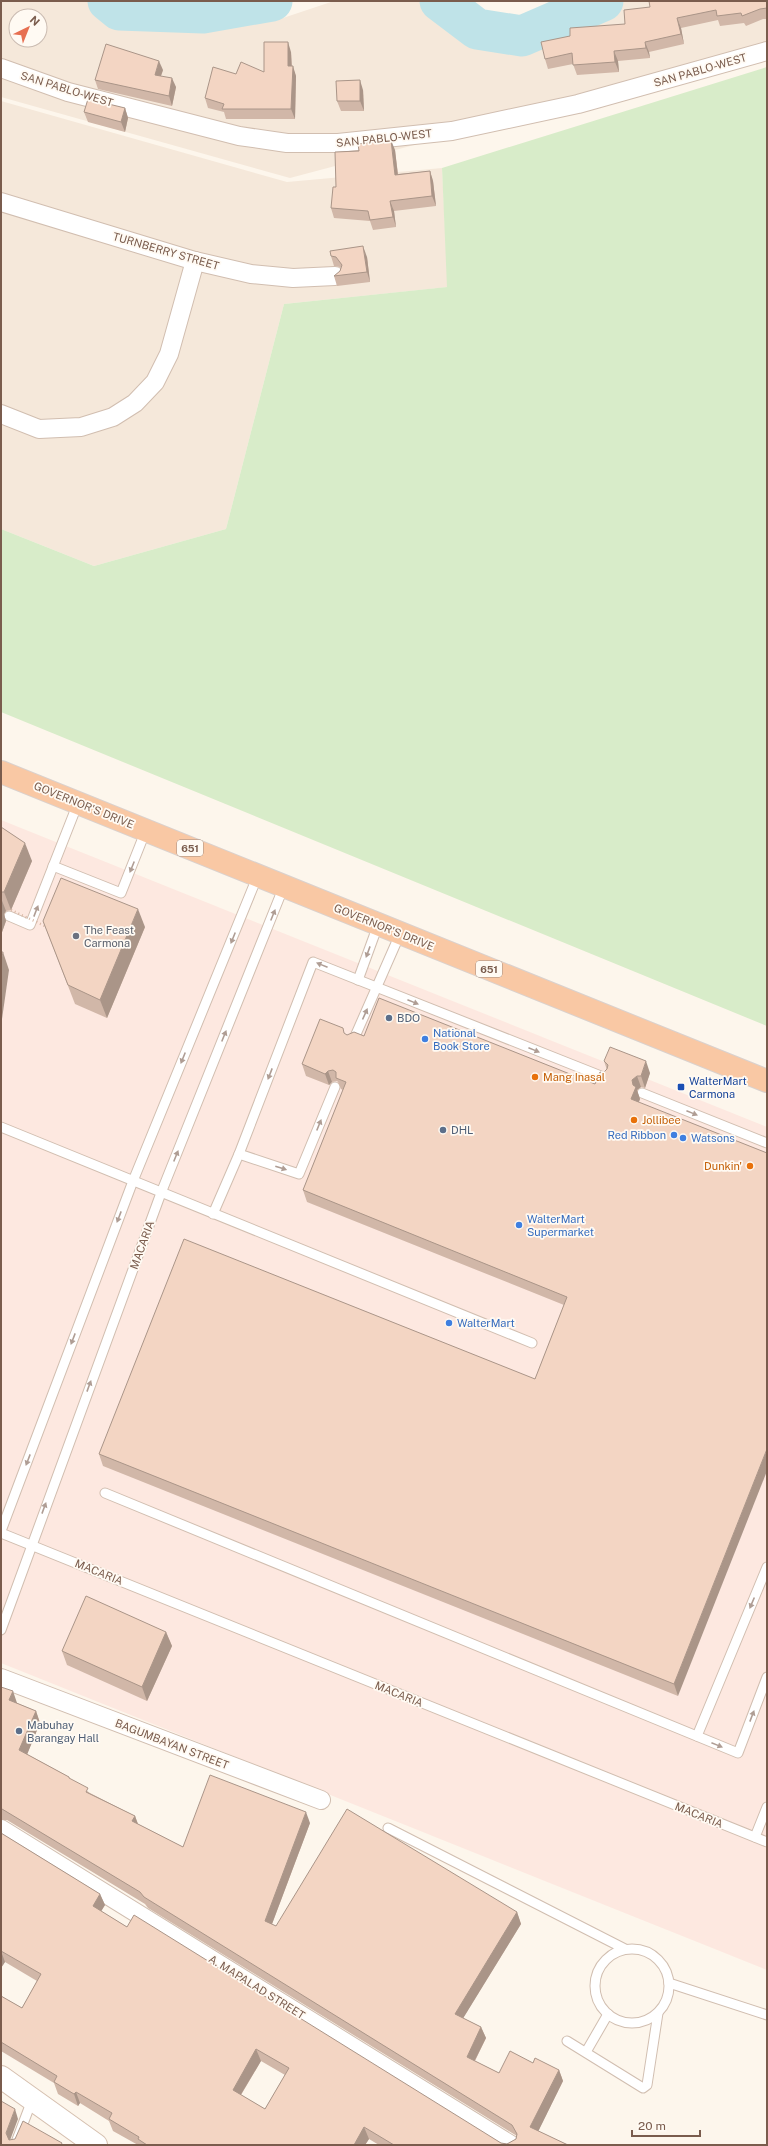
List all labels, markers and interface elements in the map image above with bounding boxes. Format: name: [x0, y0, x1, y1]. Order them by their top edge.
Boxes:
north arrow: [8, 8, 48, 48]
text: N: [28, 13, 42, 28]
street label: SAN PABLO-WEST: [652, 51, 748, 89]
street label: SAN PABLO-WEST: [19, 69, 115, 109]
street label: SAN PABLO-WEST: [336, 127, 433, 149]
street label: TURNBERRY STREET: [112, 230, 221, 272]
street label: GOVERNOR'S DRIVE: [32, 779, 136, 831]
road number: 651: [177, 840, 203, 856]
one-way arrow: [128, 861, 134, 873]
street label: GOVERNOR'S DRIVE: [332, 901, 436, 953]
one-way arrow: [33, 904, 39, 916]
one-way arrow: [270, 909, 276, 921]
place label: The Feast Carmona: [84, 924, 134, 949]
marker: The Feast Carmona: [71, 931, 81, 941]
one-way arrow: [229, 932, 235, 944]
one-way arrow: [365, 947, 371, 959]
road number: 651: [476, 961, 502, 977]
one-way arrow: [315, 962, 327, 968]
one-way arrow: [407, 999, 419, 1005]
one-way arrow: [362, 1009, 368, 1020]
place label: BDO: [397, 1012, 420, 1024]
marker: BDO: [384, 1013, 394, 1023]
place label: National Book Store: [433, 1027, 490, 1052]
one-way arrow: [222, 1029, 228, 1041]
marker: National Book Store: [420, 1034, 430, 1044]
one-way arrow: [528, 1047, 540, 1053]
one-way arrow: [180, 1052, 186, 1064]
one-way arrow: [266, 1069, 272, 1081]
place label: Mang Inasal: [543, 1071, 605, 1083]
marker: Mang Inasal: [530, 1072, 540, 1082]
place label: WalterMart Carmona: [689, 1075, 747, 1100]
marker: WalterMart Carmona: [676, 1082, 686, 1092]
one-way arrow: [686, 1110, 698, 1116]
place label: Jollibee: [642, 1114, 681, 1126]
marker: Jollibee: [629, 1115, 639, 1125]
one-way arrow: [316, 1119, 322, 1130]
place label: DHL: [451, 1124, 473, 1136]
marker: DHL: [438, 1125, 448, 1135]
place label: Red Ribbon: [607, 1129, 666, 1141]
marker: Red Ribbon: [669, 1130, 679, 1140]
place label: Watsons: [691, 1132, 735, 1144]
marker: Watsons: [678, 1133, 688, 1143]
one-way arrow: [173, 1150, 179, 1162]
place label: Dunkin': [704, 1160, 742, 1172]
marker: Dunkin': [745, 1161, 755, 1171]
one-way arrow: [275, 1165, 287, 1171]
one-way arrow: [116, 1212, 122, 1224]
place label: WalterMart Supermarket: [527, 1213, 594, 1238]
street label: MACARIA: [128, 1219, 156, 1271]
marker: WalterMart Supermarket: [514, 1220, 524, 1230]
place label: WalterMart: [457, 1317, 515, 1329]
marker: WalterMart: [444, 1318, 454, 1328]
one-way arrow: [70, 1333, 76, 1345]
one-way arrow: [87, 1380, 93, 1392]
one-way arrow: [24, 1455, 30, 1467]
one-way arrow: [42, 1502, 48, 1514]
street label: MACARIA: [73, 1557, 125, 1587]
one-way arrow: [749, 1597, 755, 1609]
street label: MACARIA: [373, 1679, 425, 1709]
one-way arrow: [749, 1710, 755, 1722]
street label: BAGUMBAYAN STREET: [113, 1717, 231, 1771]
place label: Mabuhay Barangay Hall: [27, 1719, 99, 1744]
marker: Mabuhay Barangay Hall: [14, 1726, 24, 1736]
one-way arrow: [712, 1742, 724, 1748]
street label: MACARIA: [673, 1800, 725, 1830]
street label: A. MAPALAD STREET: [207, 1953, 308, 2022]
scale bar: [632, 2112, 700, 2138]
text: 20 m: [638, 2119, 666, 2133]

